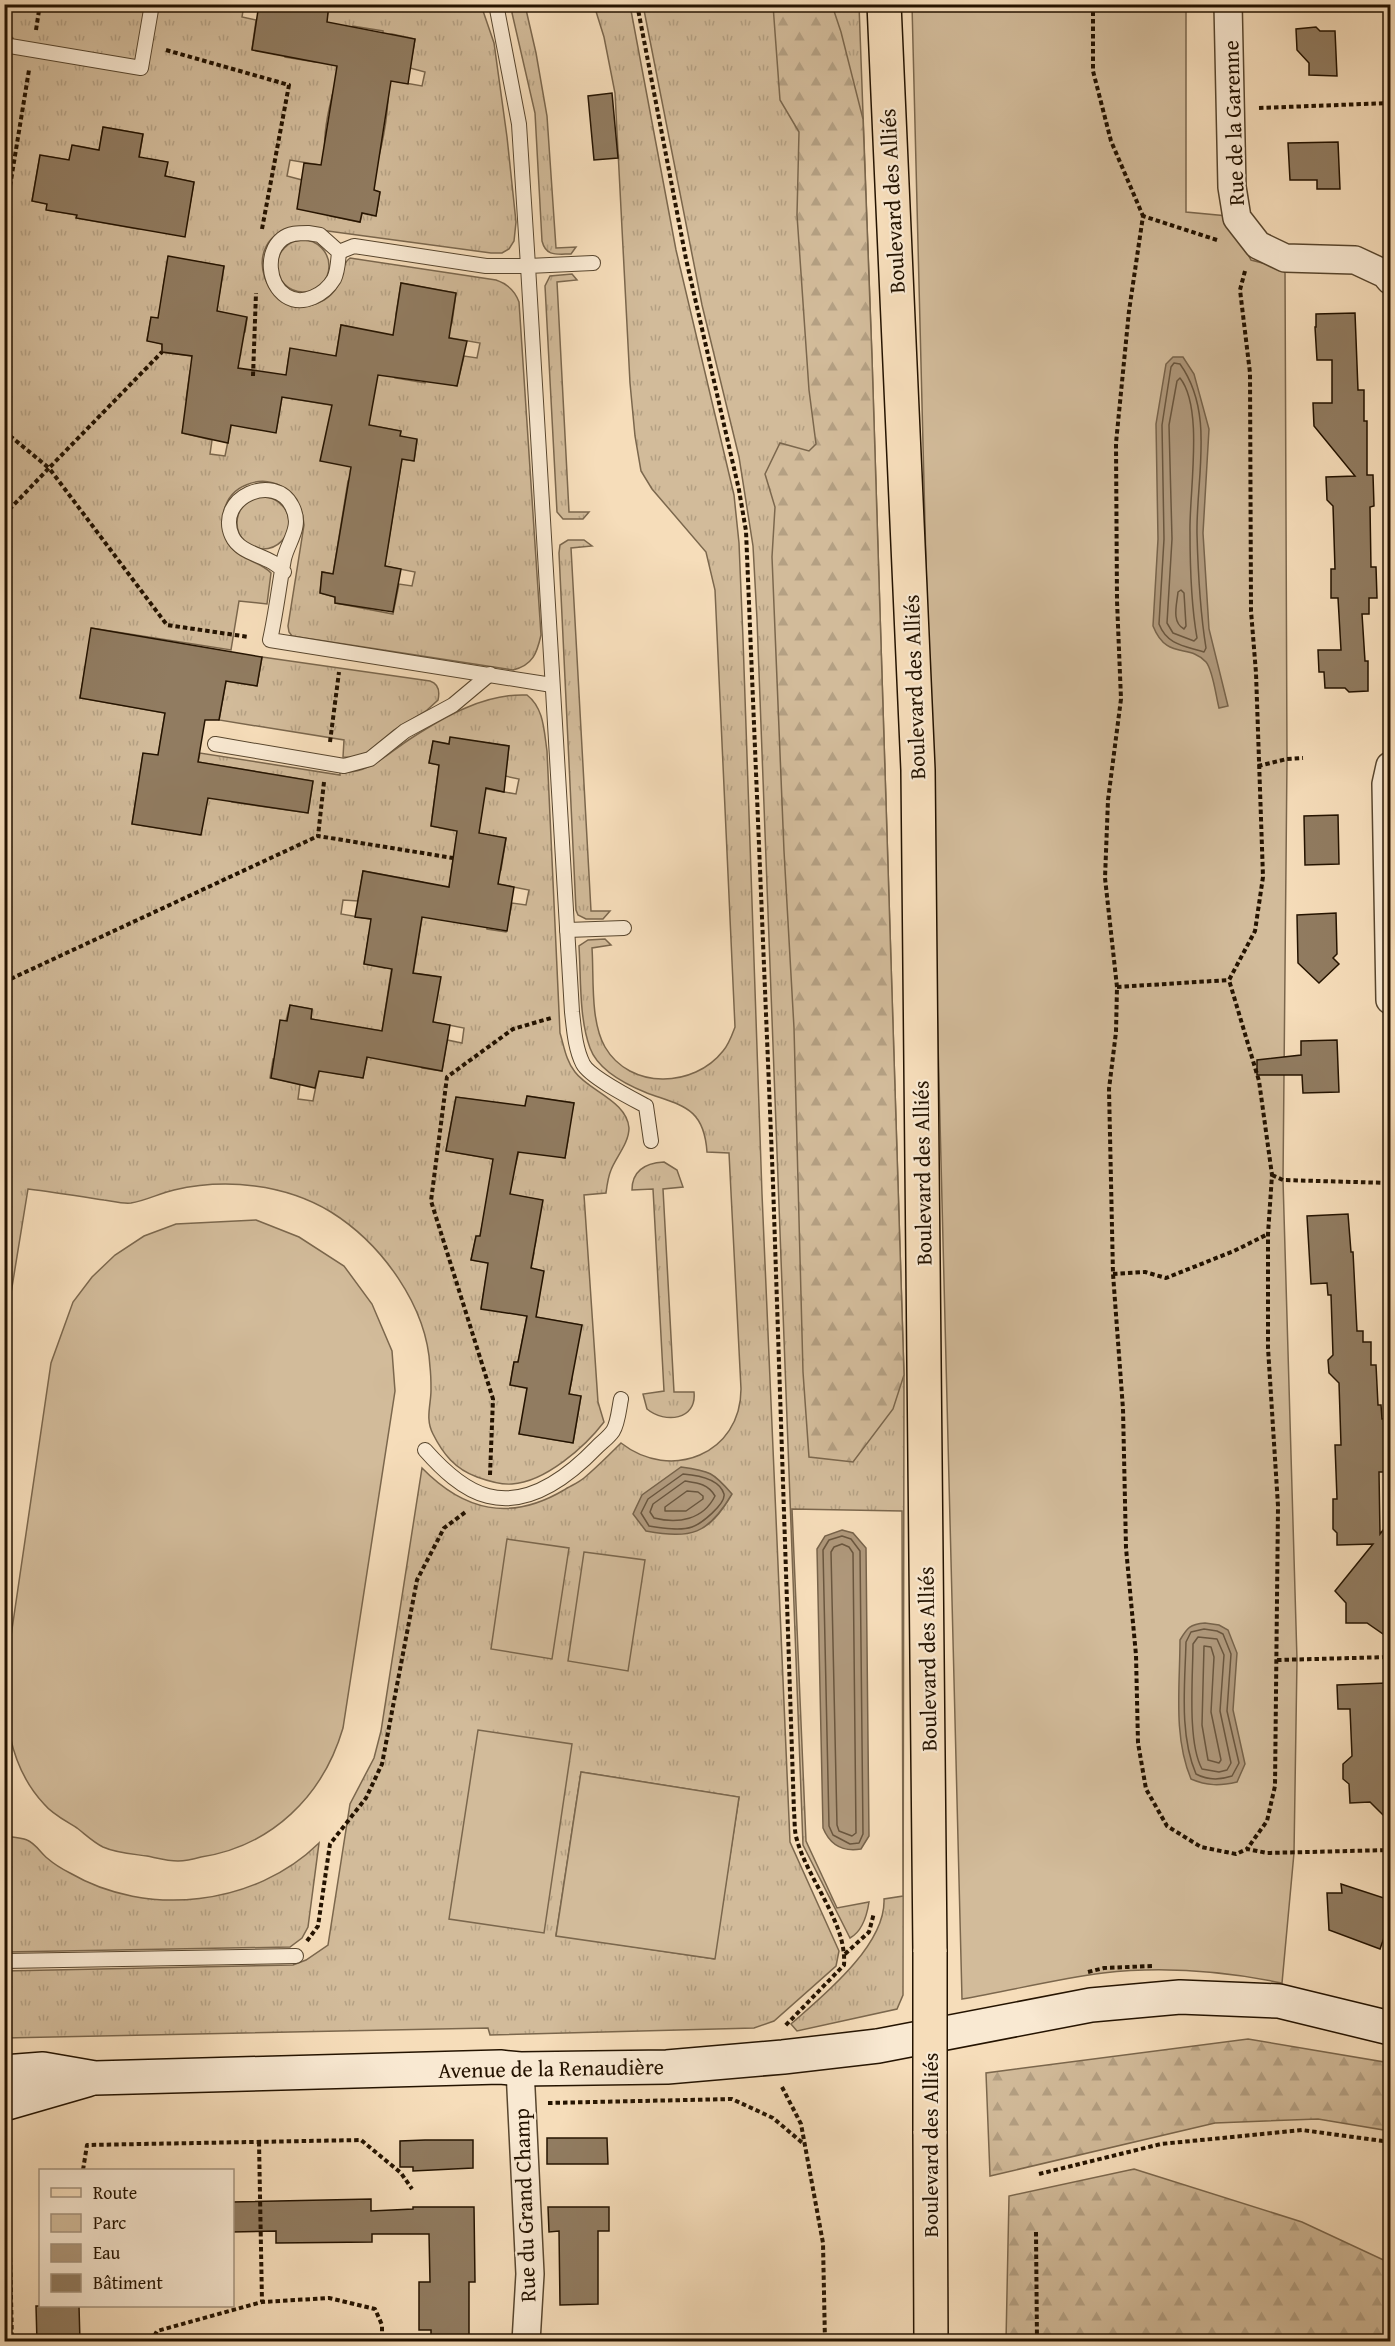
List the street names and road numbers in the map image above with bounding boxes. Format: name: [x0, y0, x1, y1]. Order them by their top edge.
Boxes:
street label: Rue de la Garenne: [1214, 40, 1252, 206]
street label: Boulevard des Alliés: [871, 108, 913, 294]
street label: Boulevard des Alliés: [895, 594, 933, 780]
street label: Boulevard des Alliés: [904, 1080, 940, 1266]
street label: Boulevard des Alliés: [909, 1566, 945, 1752]
street label: Avenue de la Renaudière: [438, 2050, 664, 2086]
street label: Boulevard des Alliés: [914, 2052, 946, 2238]
street label: Rue du Grand Champ: [505, 2107, 543, 2302]

